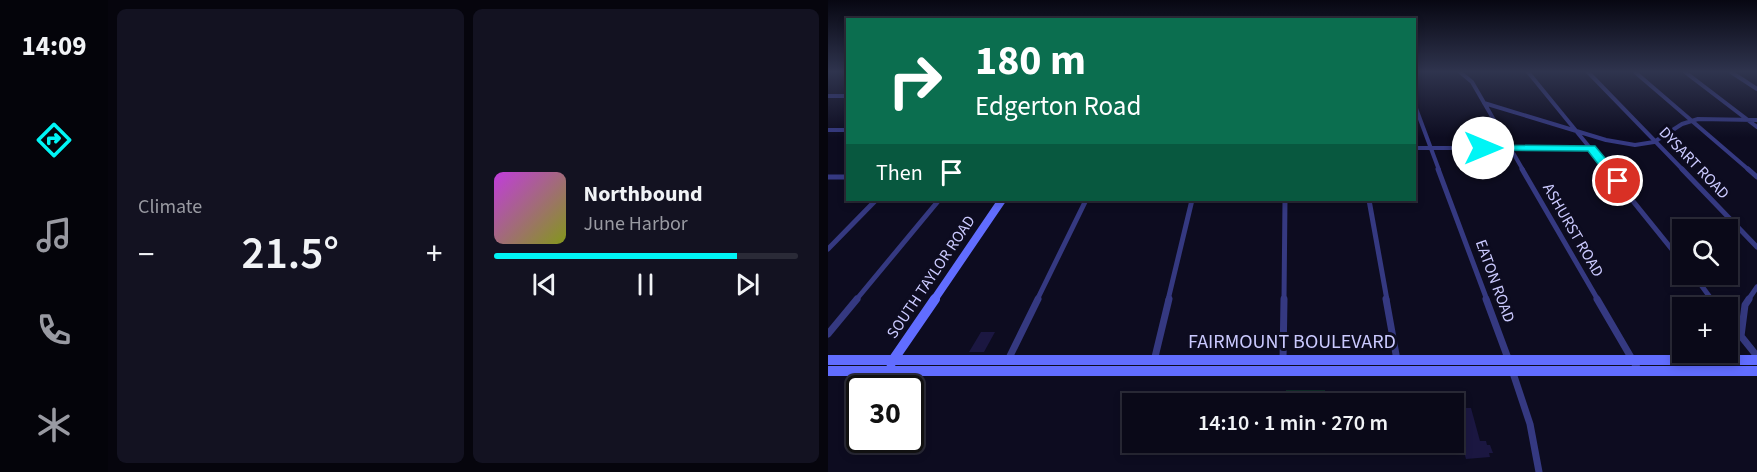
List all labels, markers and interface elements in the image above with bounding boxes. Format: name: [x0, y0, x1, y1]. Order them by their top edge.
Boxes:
text: 14:09: [21, 27, 87, 66]
text: 180 m: [975, 31, 1086, 91]
icon: right: [876, 42, 954, 120]
text: Edgerton Road: [975, 87, 1141, 126]
position arrow: [1451, 116, 1515, 180]
icon: directions: [33, 119, 75, 161]
street label: DYSART ROAD: [1654, 122, 1734, 204]
pin: [1592, 155, 1643, 206]
icon: arrive: [935, 156, 968, 189]
text: Then: [876, 157, 923, 189]
icon: arrive: [1601, 164, 1634, 197]
text: Northbound: [584, 178, 703, 210]
street label: ASHURST ROAD: [1537, 179, 1609, 281]
text: Climate: [138, 193, 202, 221]
text: June Harbor: [584, 210, 688, 238]
street label: SOUTH TAYLOR ROAD: [882, 211, 980, 343]
icon: music: [33, 214, 75, 256]
map controls: [1672, 219, 1738, 363]
button: search: [1672, 219, 1738, 285]
text: 21.5°: [242, 222, 339, 286]
text: −: [138, 231, 154, 278]
text: +: [426, 231, 442, 278]
street label: EATON ROAD: [1470, 236, 1520, 326]
icon: previous: [528, 268, 561, 301]
icon: pause: [629, 268, 662, 301]
icon: next: [731, 268, 764, 301]
button: +: [1672, 297, 1738, 363]
icon: phone: [33, 309, 75, 351]
street label: FAIRMOUNT BOULEVARD: [1188, 328, 1396, 356]
speed limit sign: 30: [846, 375, 924, 453]
icon: climate: [33, 404, 75, 446]
text: 14:10 · 1 min · 270 m: [1198, 407, 1388, 439]

